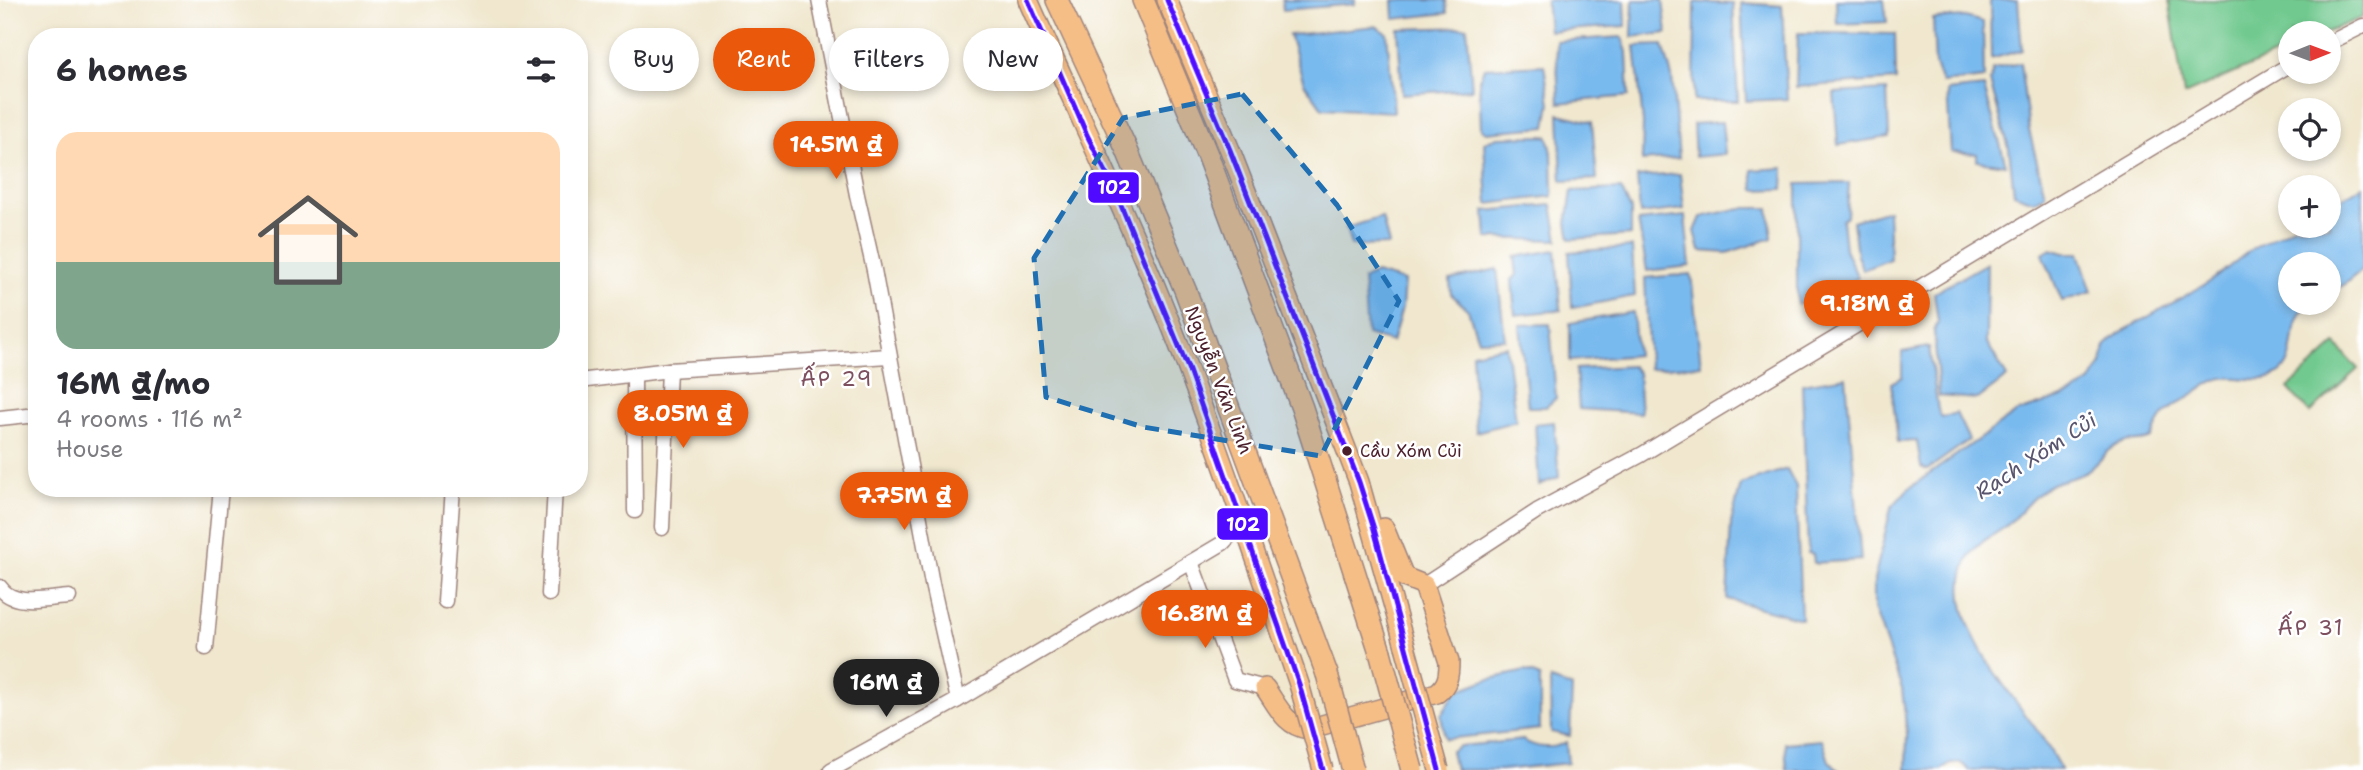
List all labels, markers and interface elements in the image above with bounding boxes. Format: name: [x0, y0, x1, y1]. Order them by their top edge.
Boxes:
north arrow: [2278, 21, 2342, 84]
map controls: [2278, 21, 2341, 315]
chip: Buy: [609, 28, 699, 91]
chip: Rent: [713, 28, 815, 91]
chip: Filters: [829, 28, 949, 91]
chip: New: [963, 28, 1063, 91]
text: 6 homes: [56, 50, 188, 91]
icon: filters: [522, 51, 560, 89]
button: locate: [2278, 98, 2341, 161]
pin: 14.5M ₫: [771, 122, 901, 181]
text: 14.5M ₫: [789, 129, 883, 159]
line badge: 102: [1087, 171, 1140, 204]
text: 102: [1097, 175, 1131, 200]
button: +: [2278, 175, 2341, 238]
icon: home: [245, 177, 371, 303]
button: −: [2278, 252, 2341, 315]
pin: 9.18M ₫: [1802, 280, 1932, 340]
text: 9.18M ₫: [1820, 288, 1914, 318]
street label: Nguyễn Văn Linh: [1179, 302, 1259, 458]
district label: ẤP 29: [801, 362, 873, 393]
text: 16M ₫/mo: [56, 363, 211, 404]
pin: 8.05M ₫: [618, 391, 748, 450]
text: 8.05M ₫: [633, 398, 733, 428]
text: 4 rooms · 116 m²: [56, 404, 243, 434]
water label: Rạch Xóm Củi: [1970, 406, 2103, 506]
text: House: [56, 434, 124, 464]
place label: Cầu Xóm Củi: [1360, 440, 1462, 462]
marker: Cầu Xóm Củi: [1340, 444, 1354, 458]
pin: 7.75M ₫: [839, 472, 969, 532]
text: 7.75M ₫: [856, 480, 952, 510]
line badge: 102: [1216, 507, 1269, 541]
text: 102: [1226, 512, 1260, 537]
pin: 16.8M ₫: [1140, 590, 1270, 650]
text: 16.8M ₫: [1157, 598, 1253, 628]
district label: ẤP 31: [2278, 611, 2344, 642]
pin: 16M ₫: [837, 660, 935, 719]
text: 16M ₫: [849, 667, 923, 697]

